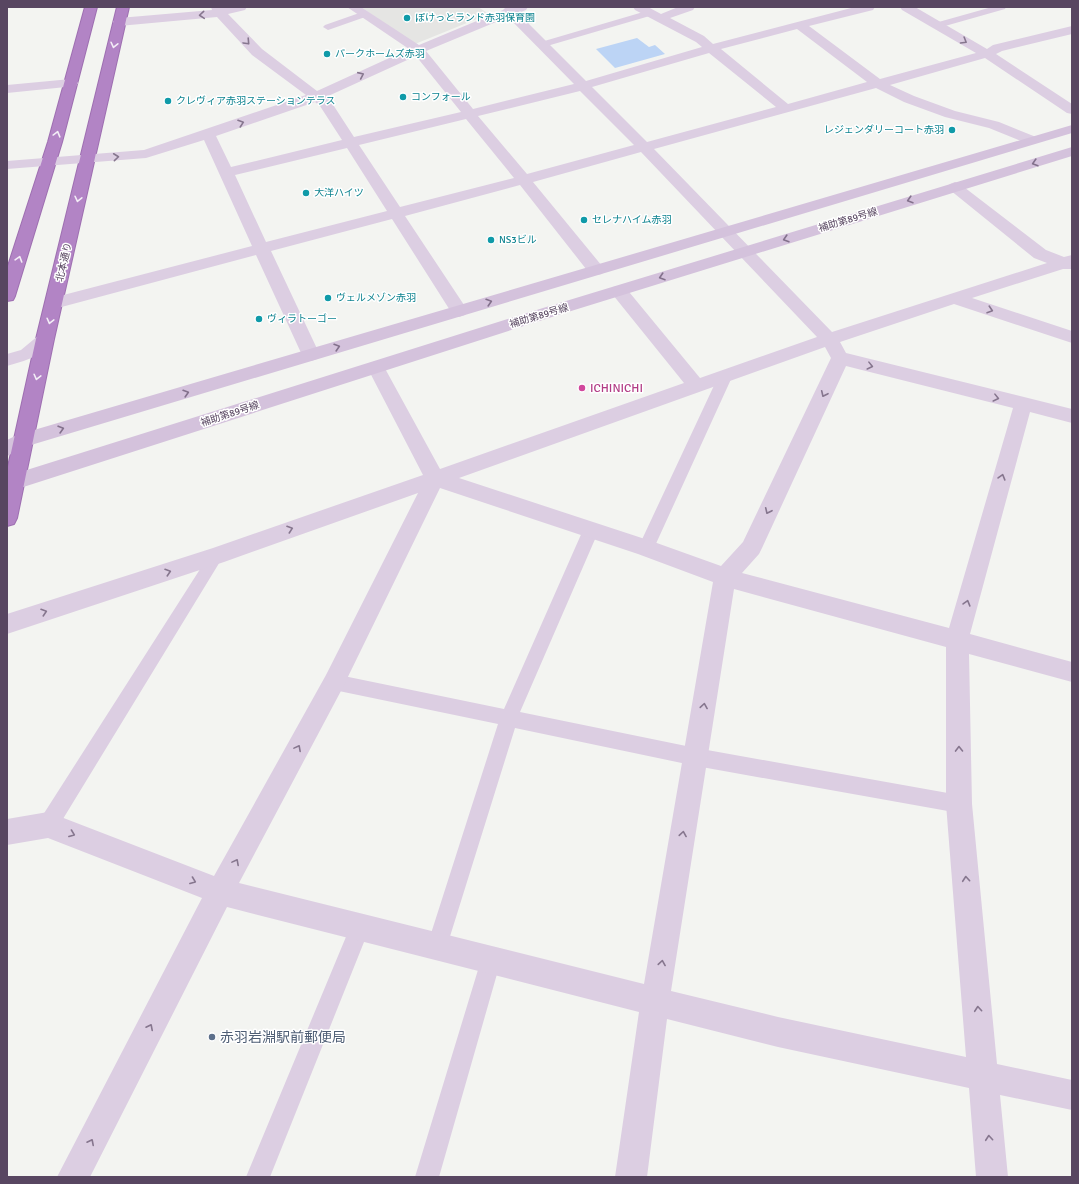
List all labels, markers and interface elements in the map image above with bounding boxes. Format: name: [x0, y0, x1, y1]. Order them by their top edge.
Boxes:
one-way arrow: [199, 10, 206, 19]
place label: ぽけっとランド赤羽保育園: [415, 12, 535, 24]
marker: ぽけっとランド赤羽保育園: [402, 13, 412, 23]
one-way arrow: [960, 36, 967, 43]
one-way arrow: [242, 37, 249, 44]
one-way arrow: [111, 42, 119, 48]
place label: パークホームズ赤羽: [335, 48, 425, 60]
marker: パークホームズ赤羽: [322, 49, 332, 59]
one-way arrow: [357, 72, 365, 80]
place label: コンフォール: [411, 91, 471, 103]
marker: コンフォール: [398, 92, 408, 102]
place label: クレヴィア赤羽ステーションテラス: [176, 95, 336, 107]
marker: クレヴィア赤羽ステーションテラス: [163, 96, 173, 106]
one-way arrow: [237, 119, 244, 128]
place label: レジェンダリーコート赤羽: [824, 124, 944, 136]
marker: レジェンダリーコート赤羽: [947, 125, 957, 135]
one-way arrow: [52, 131, 61, 138]
one-way arrow: [113, 152, 119, 161]
one-way arrow: [1031, 158, 1038, 167]
place label: 大洋ハイツ: [314, 187, 364, 199]
marker: 大洋ハイツ: [301, 188, 311, 198]
one-way arrow: [75, 196, 83, 202]
one-way arrow: [907, 196, 914, 204]
street label: 補助第89号線: [817, 205, 879, 235]
place label: セレナハイム赤羽: [592, 214, 672, 226]
marker: セレナハイム赤羽: [579, 215, 589, 225]
place label: NS3ビル: [499, 234, 537, 246]
one-way arrow: [783, 234, 790, 243]
marker: NS3ビル: [486, 235, 496, 245]
street label: 北本通り: [54, 241, 74, 283]
one-way arrow: [14, 255, 23, 262]
one-way arrow: [659, 272, 666, 281]
place label: ヴェルメゾン赤羽: [336, 292, 416, 304]
marker: ヴェルメゾン赤羽: [323, 293, 333, 303]
one-way arrow: [485, 298, 492, 307]
street label: 補助第89号線: [508, 301, 570, 331]
one-way arrow: [987, 306, 994, 314]
place label: ヴィラトーゴー: [267, 313, 337, 325]
marker: ヴィラトーゴー: [254, 314, 264, 324]
one-way arrow: [46, 318, 54, 324]
one-way arrow: [334, 343, 341, 352]
one-way arrow: [866, 361, 873, 370]
one-way arrow: [33, 374, 42, 381]
place label: ICHINICHI: [590, 381, 643, 396]
marker: ICHINICHI: [577, 383, 587, 393]
one-way arrow: [182, 389, 189, 398]
one-way arrow: [821, 389, 829, 397]
one-way arrow: [992, 393, 999, 402]
street label: 補助第89号線: [199, 399, 261, 429]
one-way arrow: [57, 425, 64, 434]
one-way arrow: [998, 474, 1006, 481]
one-way arrow: [765, 507, 773, 514]
one-way arrow: [287, 526, 294, 534]
one-way arrow: [164, 568, 171, 576]
one-way arrow: [963, 599, 971, 606]
one-way arrow: [40, 609, 47, 617]
one-way arrow: [699, 703, 708, 709]
one-way arrow: [294, 744, 301, 752]
one-way arrow: [955, 746, 963, 752]
one-way arrow: [68, 829, 75, 837]
one-way arrow: [678, 831, 687, 838]
one-way arrow: [232, 859, 239, 866]
one-way arrow: [962, 876, 971, 882]
one-way arrow: [189, 877, 196, 885]
one-way arrow: [657, 960, 665, 966]
one-way arrow: [973, 1006, 982, 1012]
one-way arrow: [146, 1024, 153, 1031]
place label: 赤羽岩淵駅前郵便局: [220, 1029, 346, 1046]
marker: 赤羽岩淵駅前郵便局: [207, 1032, 217, 1042]
one-way arrow: [984, 1135, 993, 1141]
one-way arrow: [86, 1139, 94, 1147]

